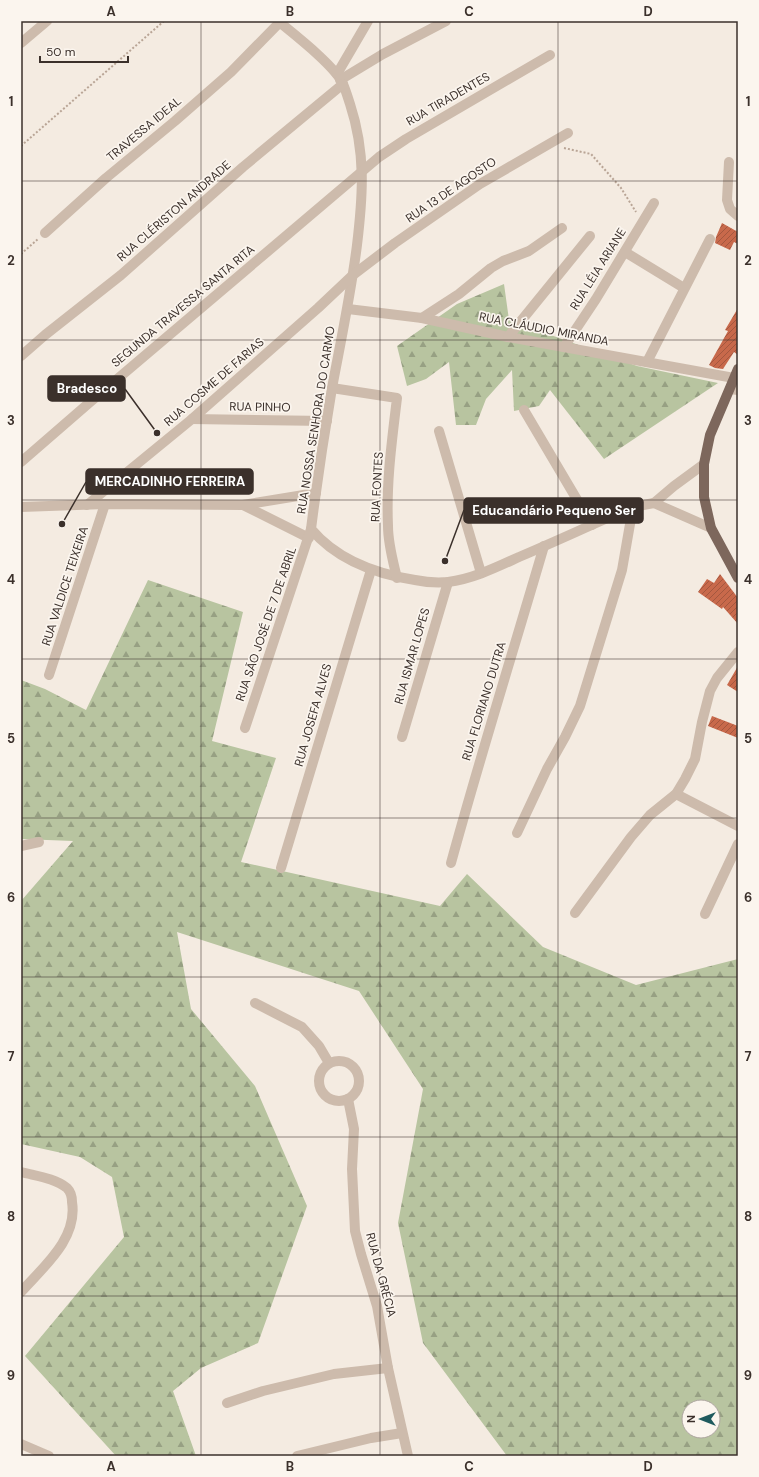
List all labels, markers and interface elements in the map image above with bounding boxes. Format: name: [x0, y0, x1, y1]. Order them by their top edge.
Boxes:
text: A: [106, 3, 116, 20]
text: B: [286, 3, 294, 20]
text: C: [464, 3, 474, 20]
text: D: [643, 3, 653, 20]
scale bar: [40, 38, 128, 64]
text: 50 m: [46, 44, 75, 60]
street label: RUA TIRADENTES: [403, 68, 493, 129]
text: 1: [9, 93, 13, 110]
street label: TRAVESSA IDEAL: [103, 93, 185, 165]
text: 1: [746, 93, 750, 110]
street label: RUA 13 DE AGOSTO: [402, 154, 500, 226]
street label: RUA CLÉRISTON ANDRADE: [114, 157, 234, 265]
street label: RUA LÉIA ARIANE: [566, 225, 630, 313]
street label: SEGUNDA TRAVESSA SANTA RITA: [108, 241, 258, 371]
text: 2: [7, 252, 15, 269]
text: 2: [744, 252, 752, 269]
street label: RUA CLÁUDIO MIRANDA: [478, 309, 610, 349]
street label: RUA NOSSA SENHORA DO CARMO: [293, 325, 339, 515]
street label: RUA COSME DE FARIAS: [161, 334, 267, 430]
callout: Bradesco: [48, 376, 125, 401]
text: Bradesco: [57, 380, 117, 397]
street label: RUA PINHO: [229, 398, 291, 416]
text: 3: [7, 412, 15, 429]
text: 3: [744, 412, 752, 429]
street label: RUA FONTES: [367, 451, 387, 523]
callout: MERCADINHO FERREIRA: [86, 469, 253, 494]
text: MERCADINHO FERREIRA: [95, 473, 245, 490]
callout: Educandário Pequeno Ser: [464, 498, 643, 523]
text: Educandário Pequeno Ser: [472, 502, 636, 519]
street label: RUA VALDICE TEIXEIRA: [38, 524, 92, 648]
street label: RUA SÃO JOSÉ DE 7 DE ABRIL: [232, 545, 300, 703]
text: 4: [7, 571, 15, 588]
text: 4: [744, 571, 752, 588]
street label: RUA ISMAR LOPES: [391, 606, 433, 706]
street label: RUA FLORIANO DUTRA: [458, 640, 510, 762]
street label: RUA JOSEFA ALVES: [291, 662, 335, 768]
text: 5: [7, 730, 15, 747]
text: 5: [744, 730, 752, 747]
text: 6: [7, 889, 15, 906]
text: 6: [744, 889, 752, 906]
text: 7: [8, 1048, 15, 1065]
text: 7: [745, 1048, 752, 1065]
text: 8: [7, 1208, 15, 1225]
text: 8: [744, 1208, 752, 1225]
street label: RUA DA GRÉCIA: [362, 1231, 400, 1319]
text: 9: [7, 1367, 15, 1384]
text: 9: [744, 1367, 752, 1384]
north arrow: [681, 1399, 721, 1439]
text: N: [684, 1415, 698, 1423]
text: A: [106, 1458, 116, 1475]
text: B: [286, 1458, 294, 1475]
text: C: [464, 1458, 474, 1475]
text: D: [643, 1458, 653, 1475]

